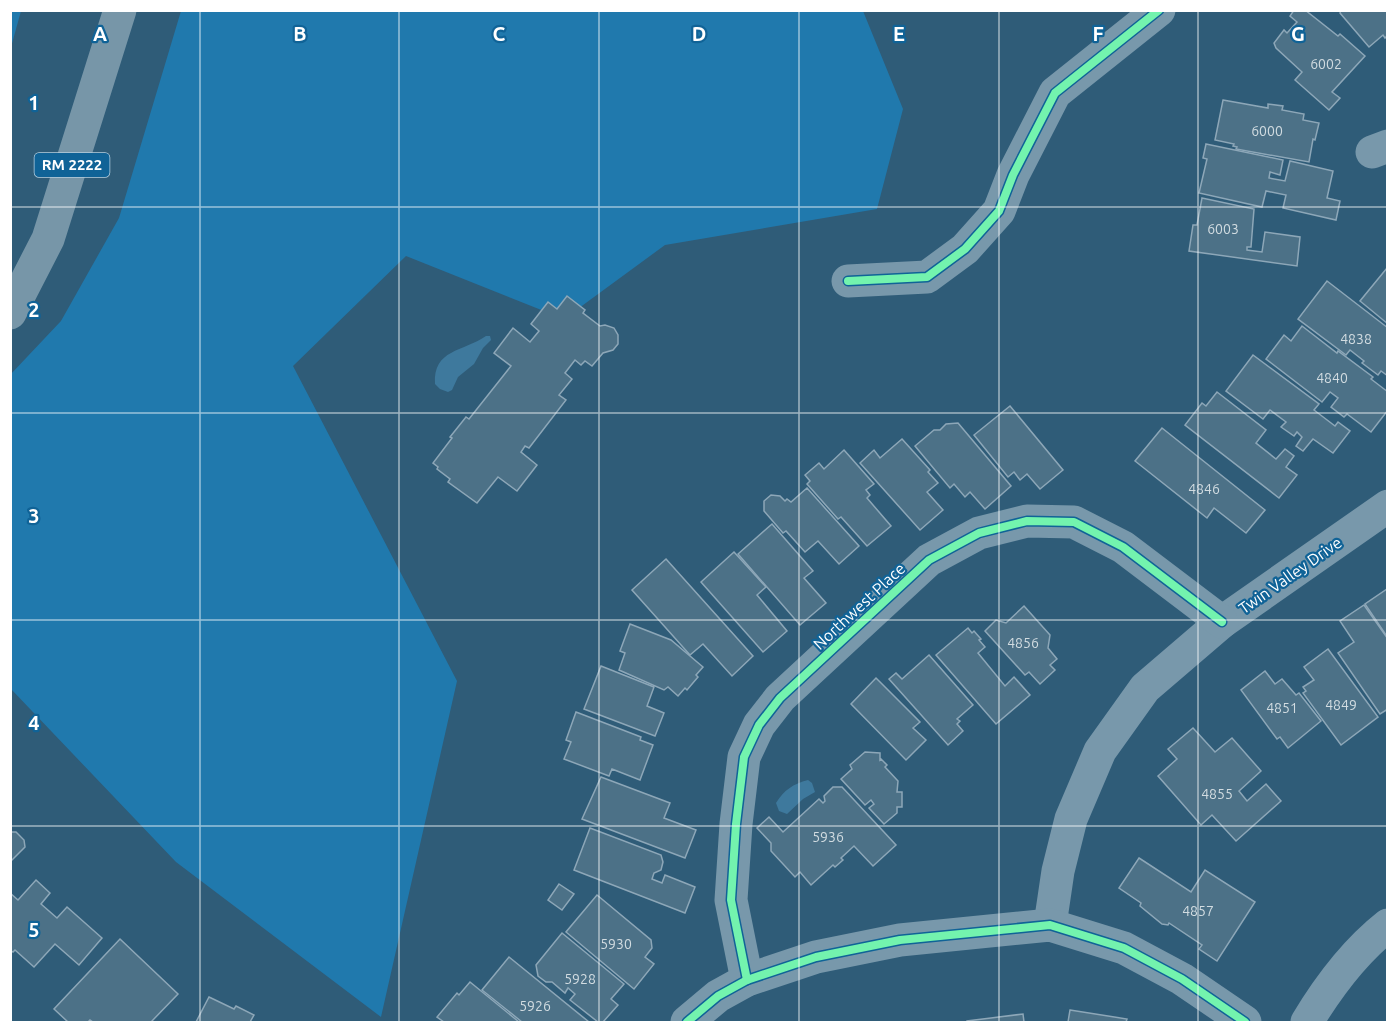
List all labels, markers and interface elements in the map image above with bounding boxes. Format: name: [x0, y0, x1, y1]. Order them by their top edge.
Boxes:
text: A: [93, 22, 107, 45]
text: B: [293, 22, 307, 45]
text: C: [493, 22, 506, 45]
text: D: [692, 22, 706, 45]
text: E: [893, 22, 905, 45]
text: F: [1092, 22, 1104, 45]
text: G: [1291, 22, 1305, 45]
house number: 6002: [1310, 56, 1342, 72]
text: 1: [28, 91, 40, 114]
house number: 6000: [1251, 123, 1283, 139]
road number: RM 2222: [34, 153, 110, 177]
house number: 6003: [1207, 221, 1239, 237]
text: 2: [28, 298, 40, 321]
house number: 4838: [1340, 331, 1372, 347]
house number: 4840: [1316, 370, 1348, 386]
house number: 4846: [1188, 481, 1220, 497]
text: 3: [28, 504, 40, 527]
street label: Twin Valley Drive: [1235, 533, 1345, 617]
street label: Northwest Place: [809, 559, 909, 653]
house number: 4856: [1007, 635, 1039, 651]
house number: 4849: [1325, 697, 1357, 713]
house number: 4851: [1266, 700, 1298, 716]
text: 4: [28, 711, 40, 734]
house number: 4855: [1201, 786, 1233, 802]
house number: 5936: [812, 829, 844, 845]
house number: 4857: [1182, 903, 1214, 919]
text: 5: [28, 918, 40, 941]
house number: 5930: [600, 936, 632, 952]
house number: 5928: [564, 971, 596, 987]
house number: 5926: [519, 998, 551, 1014]

